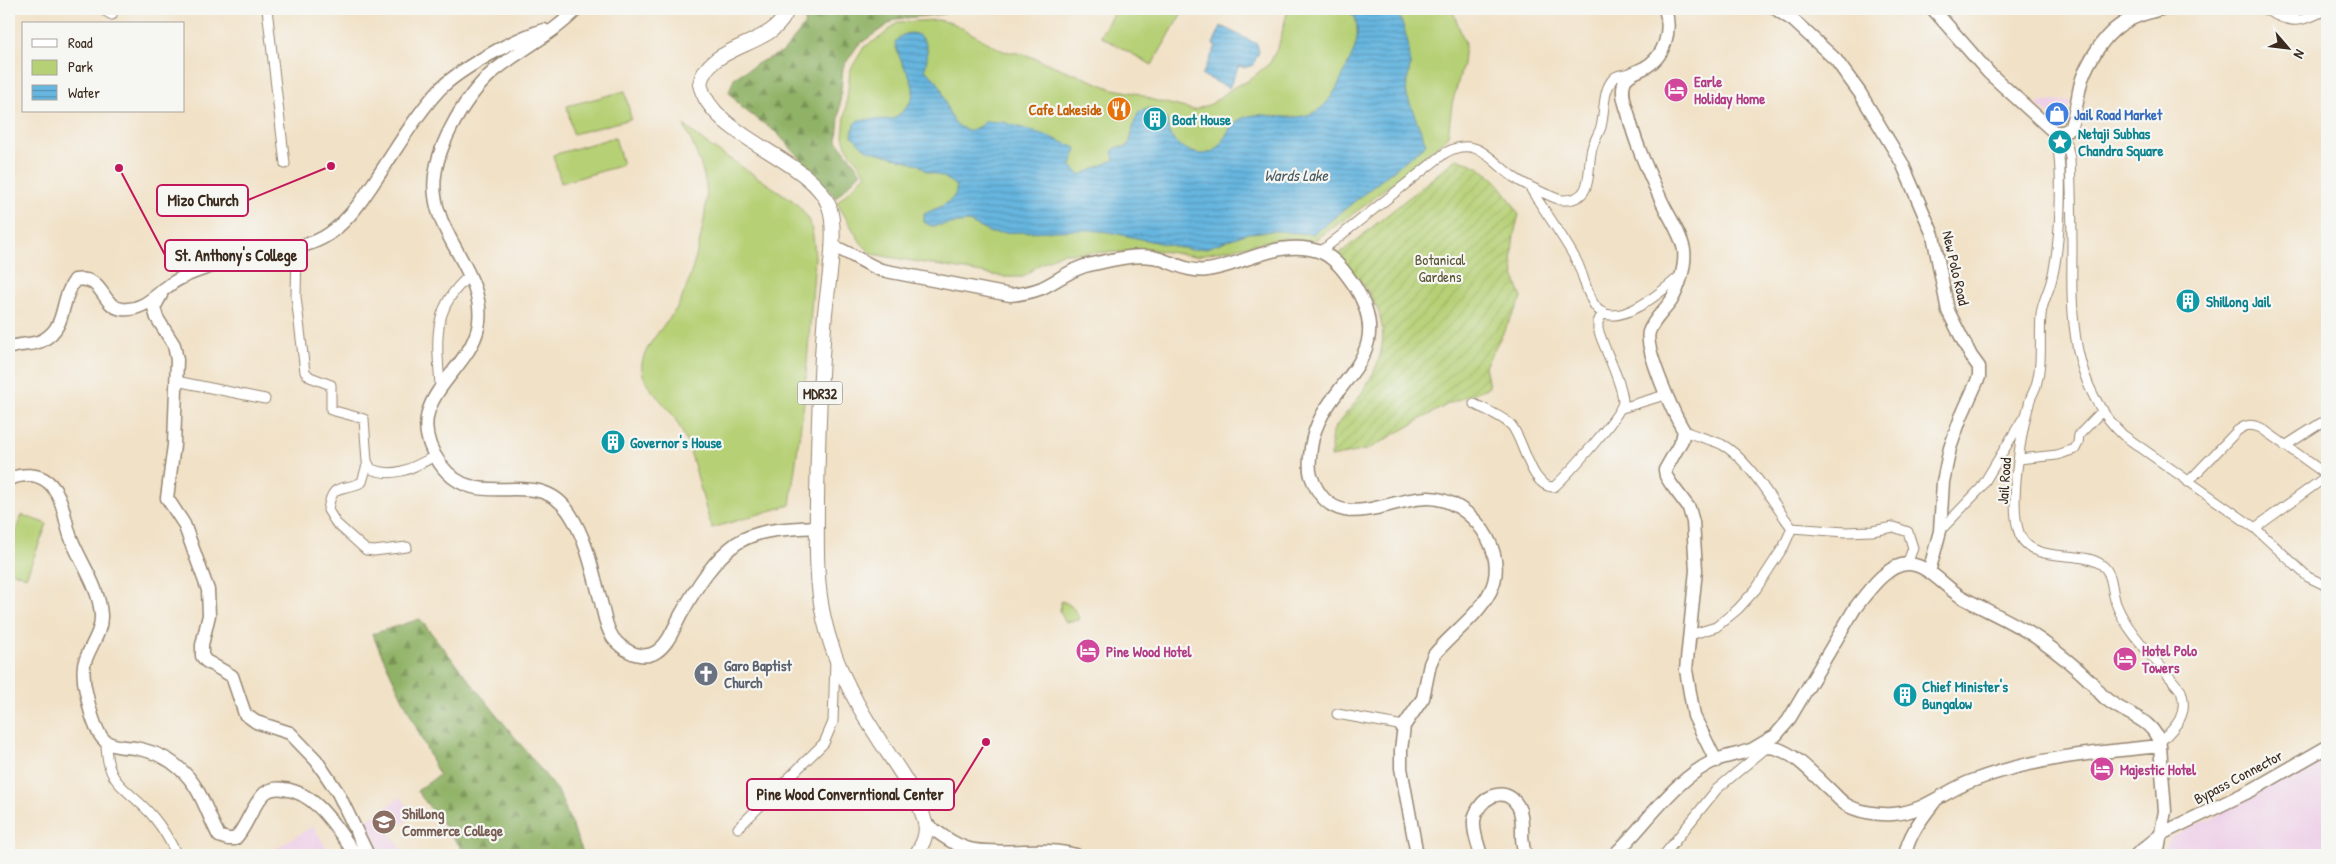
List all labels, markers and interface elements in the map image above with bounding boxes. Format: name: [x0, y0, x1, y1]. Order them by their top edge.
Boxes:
legend: [22, 22, 185, 112]
north arrow: [2264, 22, 2314, 72]
text: Road: [68, 32, 93, 53]
text: N: [2290, 47, 2310, 63]
text: Park: [68, 56, 93, 77]
place label: Earle Holiday Home: [1694, 71, 1765, 110]
hotel icon: Earle Holiday Home: [1663, 77, 1689, 103]
text: Water: [68, 82, 100, 103]
restaurant icon: Cafe Lakeside: [1106, 96, 1132, 122]
place label: Cafe Lakeside: [1028, 99, 1102, 120]
shop icon: Jail Road Market: [2044, 101, 2070, 127]
place label: Jail Road Market: [2074, 104, 2163, 125]
building icon: Boat House: [1142, 106, 1168, 132]
place label: Boat House: [1172, 109, 1231, 130]
place label: Netaji Subhas Chandra Square: [2078, 123, 2164, 162]
place icon: Netaji Subhas Chandra Square: [2047, 129, 2073, 155]
water label: Wards Lake: [1264, 164, 1328, 186]
callout: Mizo Church: [157, 185, 248, 216]
text: Mizo Church: [167, 189, 239, 211]
street label: New Polo Road: [1937, 229, 1975, 307]
callout: St. Anthony's College: [165, 240, 307, 271]
text: St. Anthony's College: [175, 244, 298, 267]
park label: Botanical Gardens: [1415, 249, 1465, 287]
building icon: Shillong Jail: [2175, 288, 2201, 314]
place label: Shillong Jail: [2206, 291, 2272, 313]
road number: MDR32: [798, 382, 842, 404]
building icon: Governor's House: [600, 429, 626, 455]
place label: Governor's House: [630, 432, 722, 453]
street label: Jail Road: [1992, 457, 2016, 505]
hotel icon: Pine Wood Hotel: [1075, 638, 1101, 664]
place label: Hotel Polo Towers: [2141, 640, 2197, 678]
place label: Pine Wood Hotel: [1106, 641, 1193, 662]
hotel icon: Hotel Polo Towers: [2112, 646, 2138, 672]
place label: Garo Baptist Church: [724, 655, 793, 693]
church icon: Garo Baptist Church: [693, 661, 719, 687]
place label: Chief Minister's Bungalow: [1922, 676, 2008, 715]
building icon: Chief Minister's Bungalow: [1892, 682, 1918, 708]
street label: Bypass Connector: [2190, 745, 2286, 809]
hotel icon: Majestic Hotel: [2089, 756, 2115, 782]
place label: Majestic Hotel: [2120, 759, 2197, 780]
callout: Pine Wood Converntional Center: [747, 779, 954, 810]
text: Pine Wood Converntional Center: [756, 783, 944, 805]
place label: Shillong Commerce College: [402, 803, 503, 842]
school or university icon: Shillong Commerce College: [371, 809, 397, 835]

